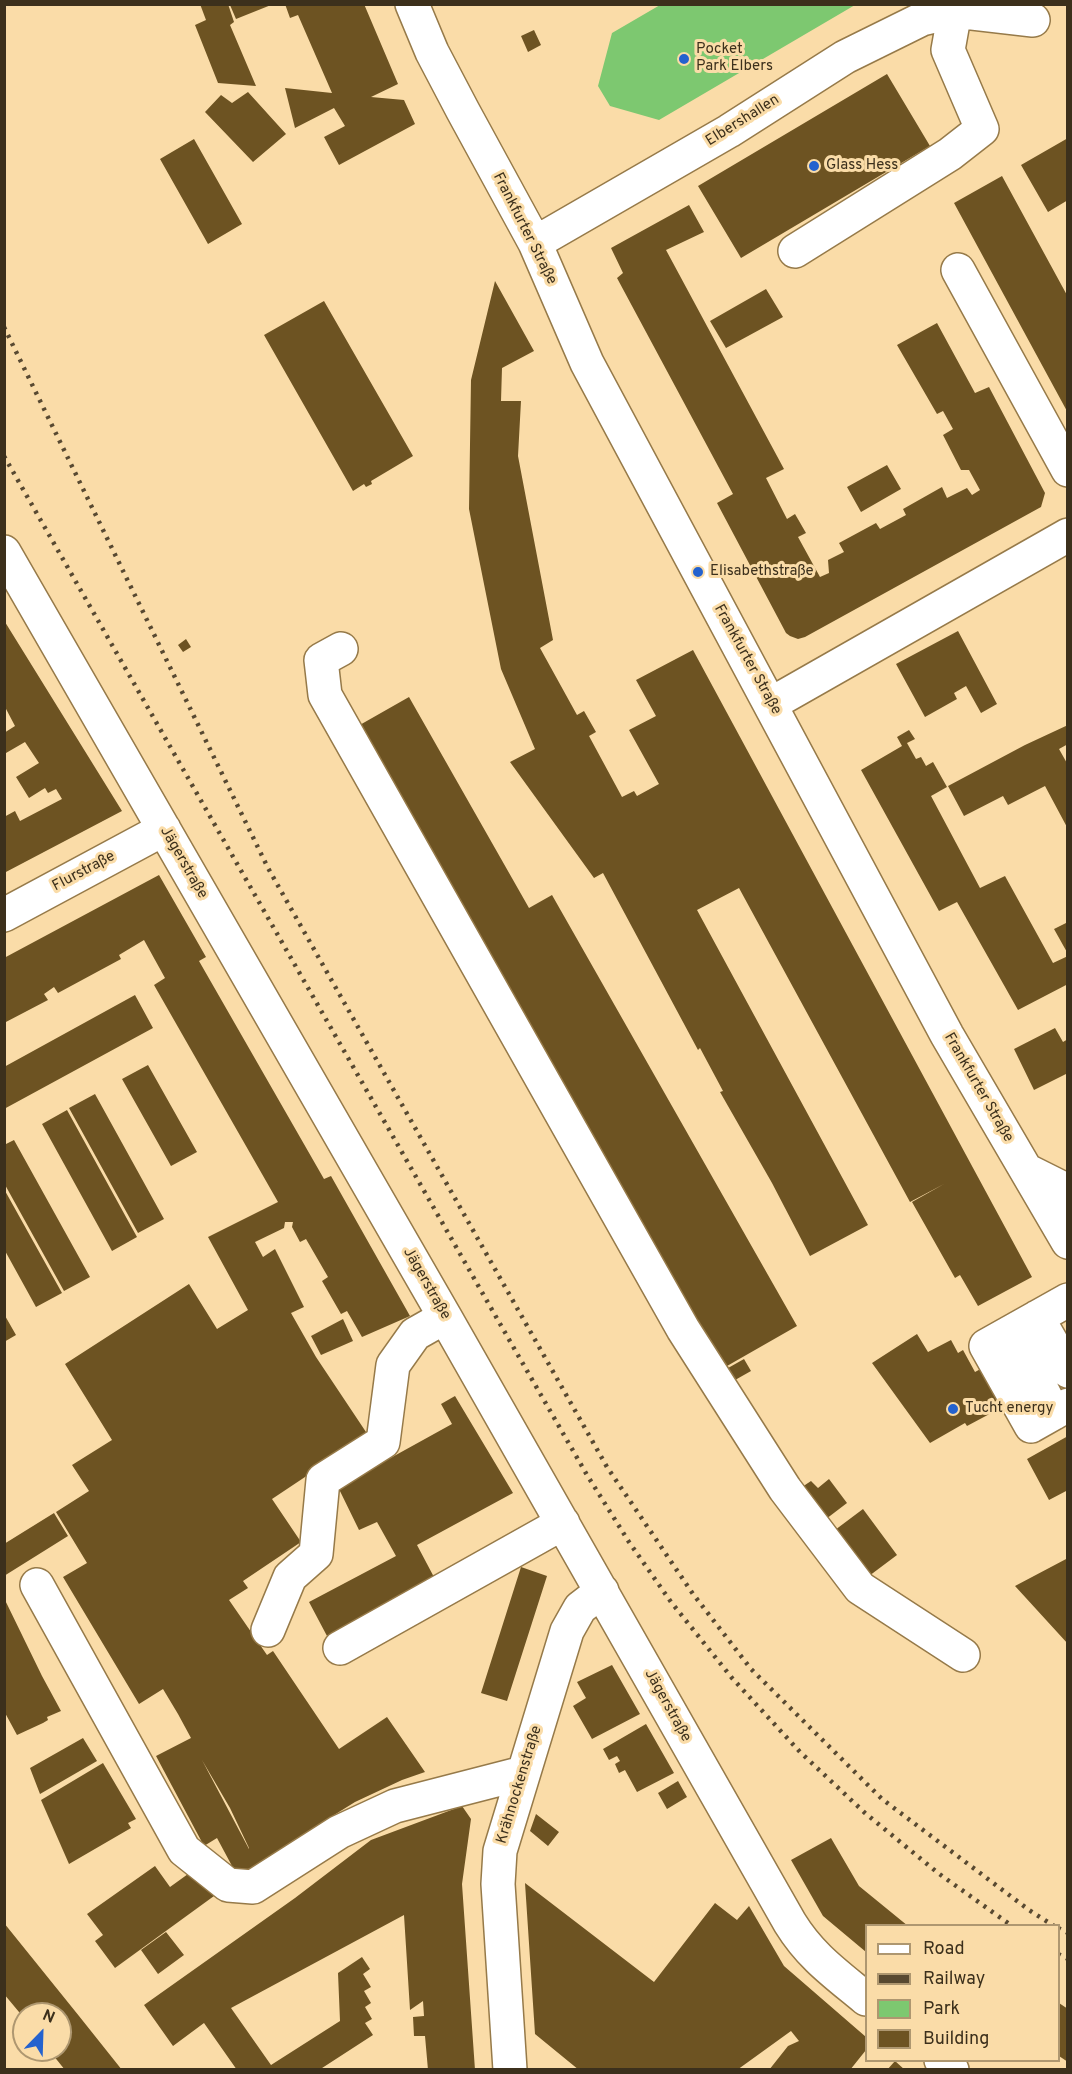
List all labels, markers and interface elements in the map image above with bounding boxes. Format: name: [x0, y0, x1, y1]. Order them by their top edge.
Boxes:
place label: Pocket Park Elbers: [696, 41, 773, 76]
marker: Pocket Park Elbers: [677, 52, 691, 66]
street label: Elbershallen: [703, 91, 783, 151]
place label: Glass Hess: [826, 157, 898, 175]
marker: Glass Hess: [807, 159, 821, 173]
street label: Frankfurter Straße: [488, 170, 560, 288]
place label: Elisabethstraße: [710, 563, 814, 581]
marker: Elisabethstraße: [691, 565, 705, 579]
street label: Frankfurter Straße: [709, 602, 785, 718]
street label: Jägerstraße: [155, 824, 211, 902]
street label: Flurstraße: [50, 848, 118, 896]
street label: Frankfurter Straße: [939, 1030, 1017, 1146]
street label: Jägerstraße: [398, 1245, 454, 1323]
place label: Tucht energy: [965, 1400, 1054, 1418]
marker: Tucht energy: [946, 1402, 960, 1416]
street label: Jägerstraße: [640, 1667, 694, 1745]
street label: Krähnockenstraße: [493, 1724, 547, 1846]
legend: [865, 1924, 1060, 2062]
text: Road: [923, 1938, 965, 1961]
text: Railway: [923, 1968, 985, 1991]
text: Park: [923, 1998, 960, 2021]
north arrow: [12, 2002, 72, 2062]
text: N: [39, 2006, 57, 2029]
text: Building: [923, 2028, 989, 2051]

